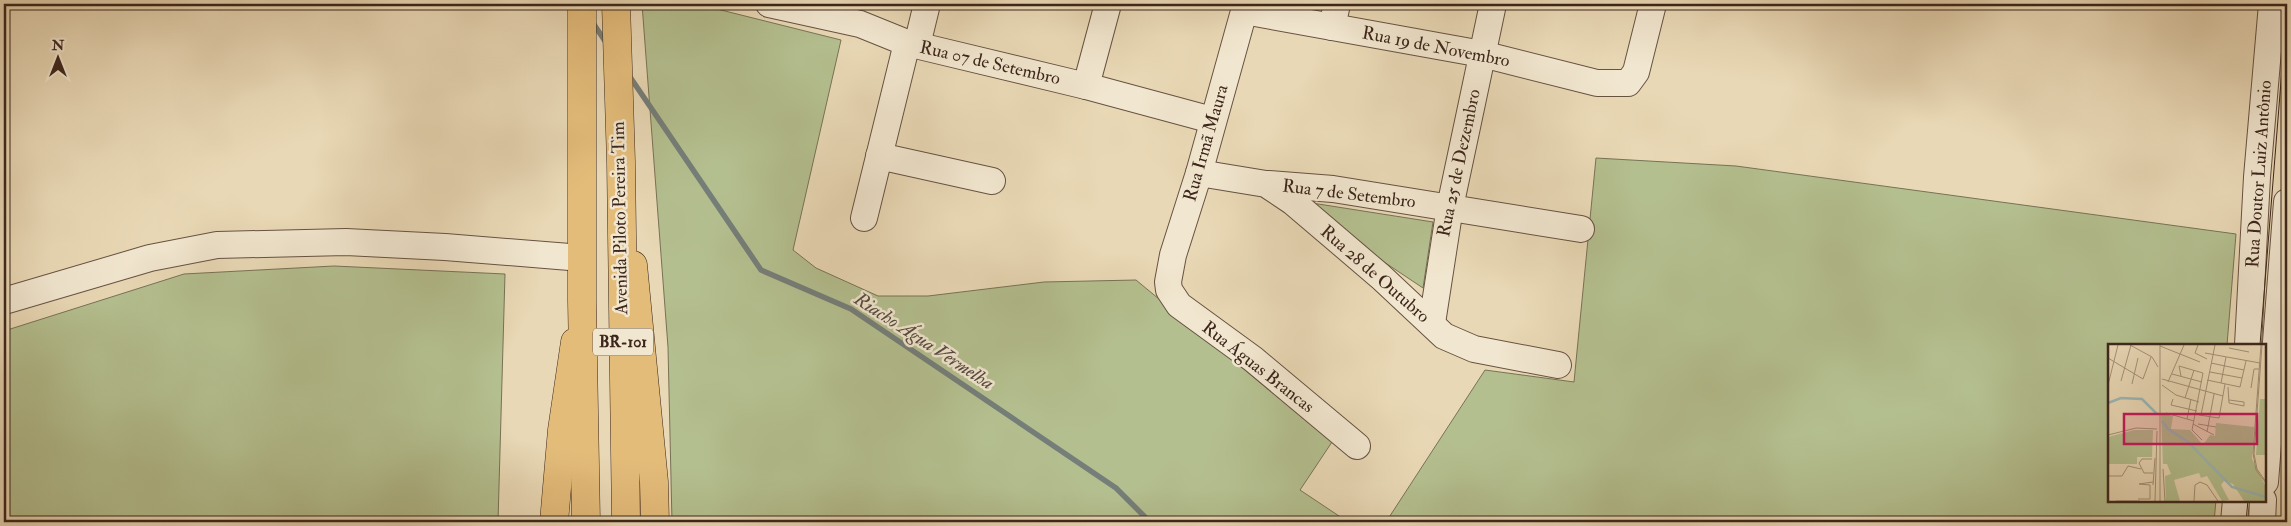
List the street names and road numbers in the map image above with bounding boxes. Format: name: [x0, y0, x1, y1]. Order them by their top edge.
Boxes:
street label: Rua 19 de Novembro: [1360, 21, 1512, 73]
street label: Rua 07 de Setembro: [917, 36, 1063, 90]
street label: Rua Doutor Luiz Antônio: [2241, 79, 2277, 269]
street label: Rua Irmã Maura: [1178, 81, 1234, 204]
street label: Rua 25 de Dezembro: [1432, 87, 1486, 239]
street label: Avenida Piloto Pereira Tim: [607, 121, 633, 316]
street label: Rua 7 de Setembro: [1281, 174, 1417, 214]
street label: Rua 28 de Outubro: [1315, 220, 1435, 328]
street label: Rua Águas Brancas: [1197, 316, 1319, 418]
road number: BR-101: [593, 328, 653, 356]

